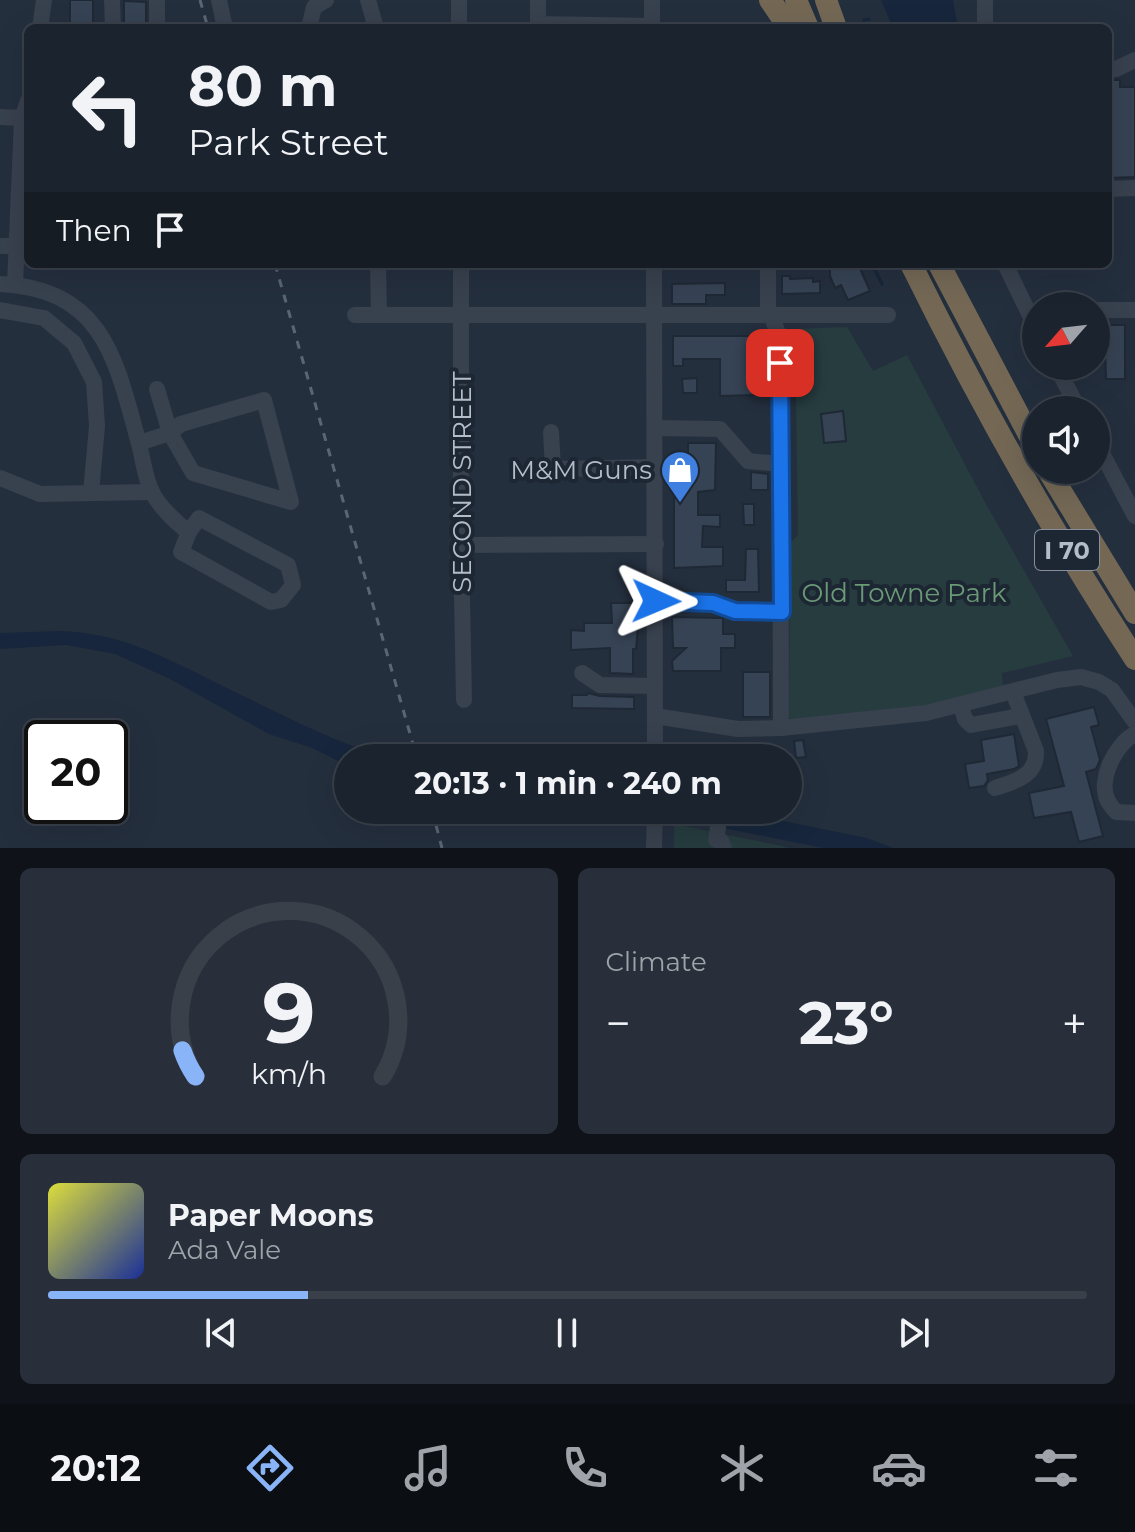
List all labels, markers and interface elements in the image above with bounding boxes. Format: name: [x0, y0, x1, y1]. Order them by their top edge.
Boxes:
text: 80 m: [188, 52, 338, 120]
icon: left: [56, 56, 160, 160]
text: Park Street: [188, 120, 389, 164]
icon: arrive: [148, 208, 192, 252]
text: Then: [56, 212, 132, 249]
north arrow: [1022, 292, 1110, 380]
map controls: [1022, 292, 1110, 484]
pin: [746, 329, 814, 397]
icon: arrive: [758, 341, 802, 385]
street label: SECOND STREET: [446, 371, 478, 593]
button: sound: [1022, 396, 1110, 484]
shop icon: M&M Guns: [659, 449, 701, 504]
place label: M&M Guns: [510, 454, 652, 486]
road number: I 70: [1035, 530, 1099, 570]
position arrow: [614, 559, 698, 643]
park label: Old Towne Park: [802, 577, 1007, 609]
speed limit sign: 20: [24, 720, 128, 824]
text: 20:13 · 1 min · 240 m: [414, 765, 722, 802]
text: Climate: [606, 946, 707, 978]
text: 9: [262, 962, 315, 1064]
text: 23°: [799, 986, 894, 1059]
text: −: [606, 996, 631, 1050]
text: +: [1062, 996, 1087, 1050]
text: km/h: [251, 1056, 327, 1091]
text: Paper Moons: [168, 1197, 374, 1234]
text: Ada Vale: [168, 1234, 281, 1266]
icon: previous: [199, 1311, 243, 1355]
icon: pause: [545, 1311, 589, 1355]
icon: next: [892, 1311, 936, 1355]
icon: directions: [242, 1440, 298, 1496]
icon: music: [400, 1440, 456, 1496]
icon: phone: [557, 1440, 613, 1496]
icon: climate: [714, 1440, 770, 1496]
icon: car: [871, 1440, 927, 1496]
icon: filters: [1028, 1440, 1084, 1496]
text: 20:12: [51, 1446, 141, 1490]

